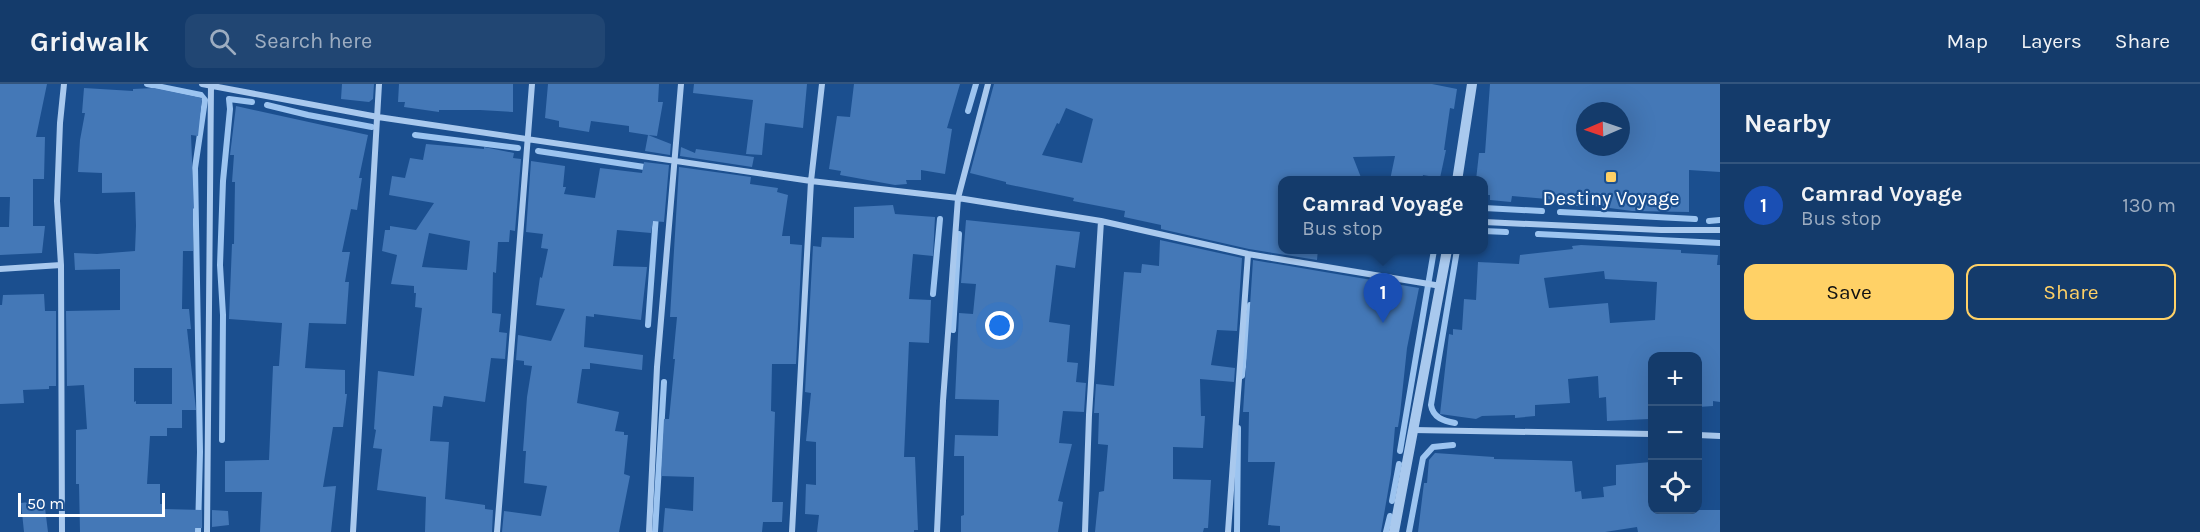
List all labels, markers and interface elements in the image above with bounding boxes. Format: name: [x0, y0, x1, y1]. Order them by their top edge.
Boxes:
search box: [185, 14, 605, 68]
text: Gridwalk: [30, 25, 149, 58]
icon: search: [206, 25, 239, 58]
text: Search here: [254, 28, 372, 54]
text: Map: [1946, 29, 1988, 53]
text: Layers: [2021, 29, 2082, 53]
text: Share: [2115, 29, 2170, 53]
north arrow: [1576, 102, 1630, 156]
text: Nearby: [1744, 108, 1831, 139]
marker: Destiny Voyage: [1604, 170, 1618, 184]
popup: [1278, 176, 1488, 254]
text: Camrad Voyage: [1801, 181, 1963, 207]
place label: Destiny Voyage: [1542, 187, 1680, 210]
text: Camrad Voyage: [1302, 191, 1464, 217]
text: 1: [1760, 194, 1767, 217]
text: 130 m: [2122, 194, 2176, 217]
text: Bus stop: [1801, 207, 1881, 230]
text: Bus stop: [1302, 217, 1383, 240]
button: Save: [1744, 264, 1954, 320]
button: Share: [1966, 264, 2176, 320]
pin: 1: [1364, 274, 1402, 323]
your location: [985, 311, 1014, 340]
map controls: [1648, 352, 1702, 514]
button: +: [1648, 352, 1702, 406]
button: −: [1648, 406, 1702, 460]
button: locate: [1648, 460, 1702, 514]
scale bar: [18, 490, 165, 518]
text: 50 m: [27, 494, 64, 513]

